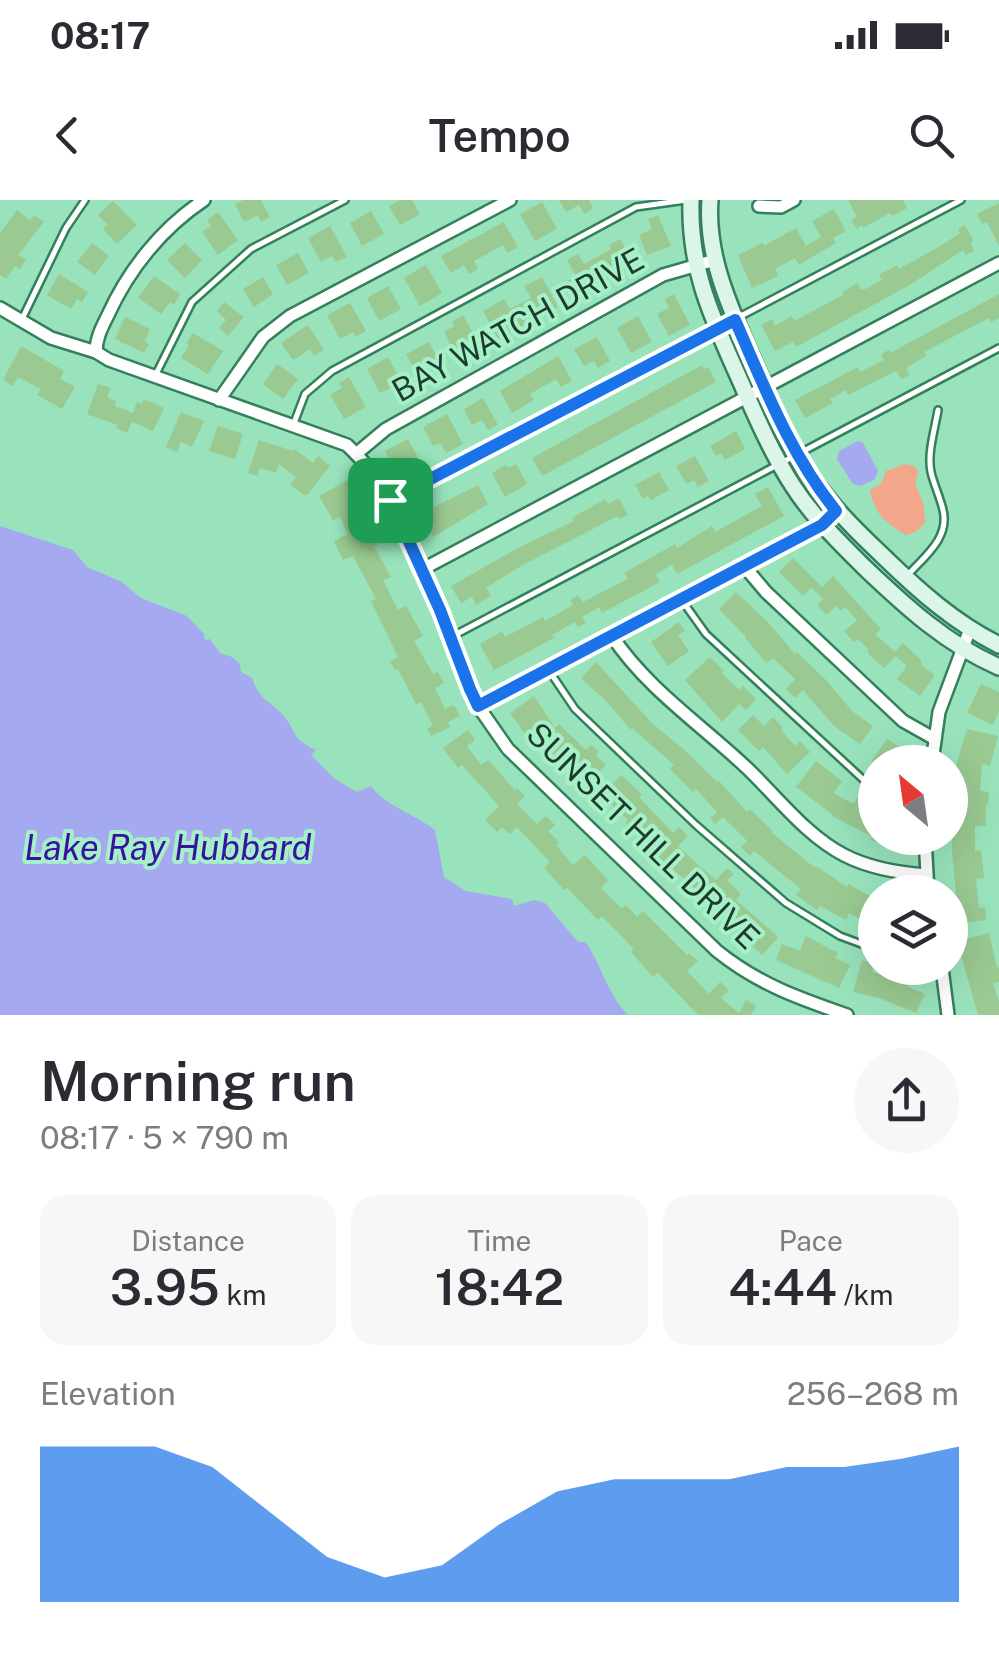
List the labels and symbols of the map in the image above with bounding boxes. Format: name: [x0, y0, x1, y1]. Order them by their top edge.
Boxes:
street label: BAY WATCH DRIVE: [386, 240, 650, 409]
pin: [348, 458, 433, 543]
street label: SUNSET HILL DRIVE: [519, 715, 767, 956]
north arrow: [858, 745, 968, 855]
water label: Lake Ray Hubbard: [24, 827, 312, 868]

